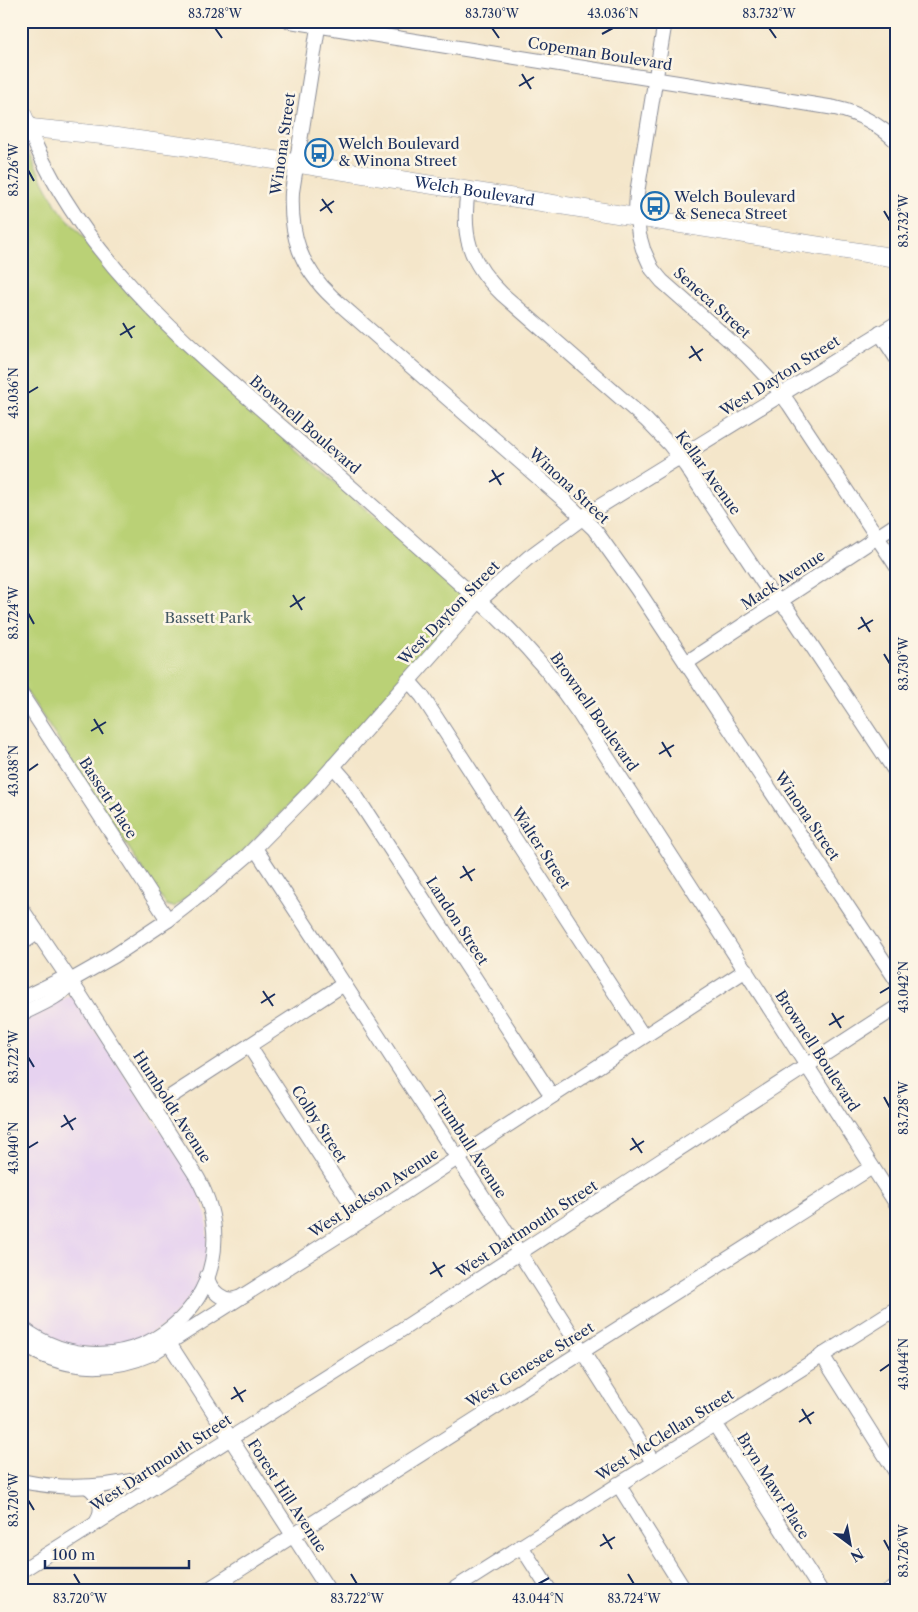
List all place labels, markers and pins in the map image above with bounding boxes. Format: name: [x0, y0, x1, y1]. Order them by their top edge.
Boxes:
place label: Welch Boulevard & Winona Street: [337, 134, 460, 170]
bus stop icon: Welch Boulevard & Winona Street: [304, 138, 334, 168]
place label: Welch Boulevard & Seneca Street: [673, 187, 796, 223]
bus stop icon: Welch Boulevard & Seneca Street: [640, 191, 670, 221]

